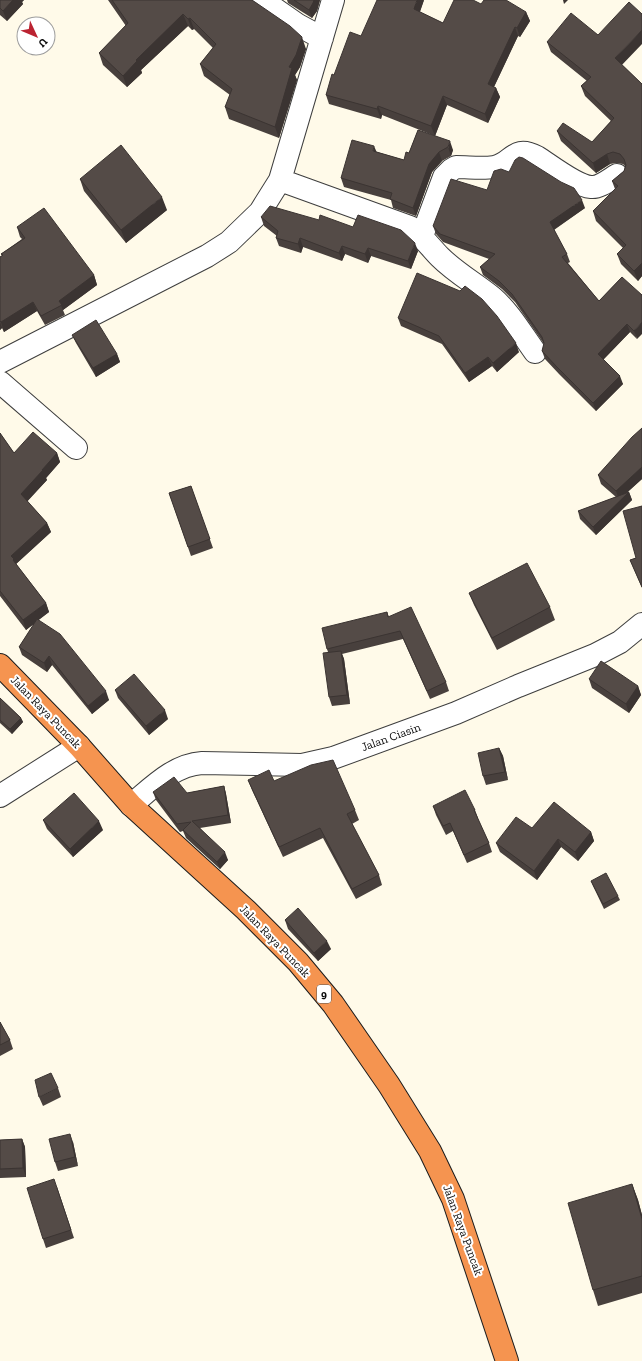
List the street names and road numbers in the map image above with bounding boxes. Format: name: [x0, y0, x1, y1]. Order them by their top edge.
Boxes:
street label: Jalan Raya Puncak: [8, 673, 85, 752]
street label: Jalan Ciasin: [360, 720, 423, 754]
street label: Jalan Raya Puncak: [237, 902, 314, 981]
road number: 9: [317, 985, 331, 1003]
street label: Jalan Raya Puncak: [440, 1183, 486, 1278]

